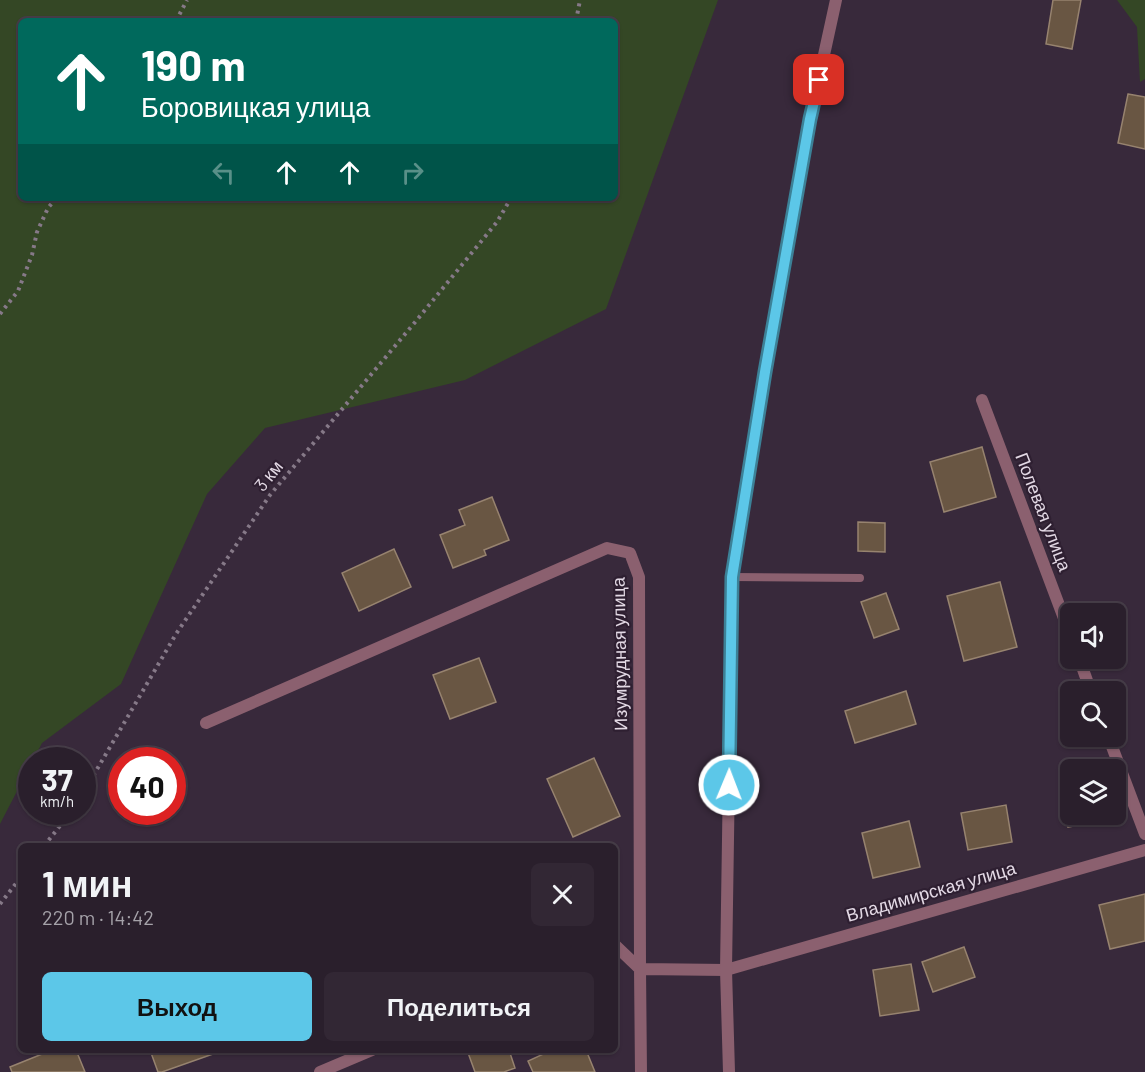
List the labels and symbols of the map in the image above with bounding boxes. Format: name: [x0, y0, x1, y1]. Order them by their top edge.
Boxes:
pin: [793, 54, 844, 105]
street label: Полевая улица: [1011, 449, 1077, 575]
street label: 3 км: [249, 456, 287, 495]
street label: Изумрудная улица: [607, 576, 631, 731]
speed limit sign: 40: [108, 747, 186, 825]
position arrow: [697, 753, 761, 817]
street label: Владимирская улица: [843, 856, 1019, 926]

